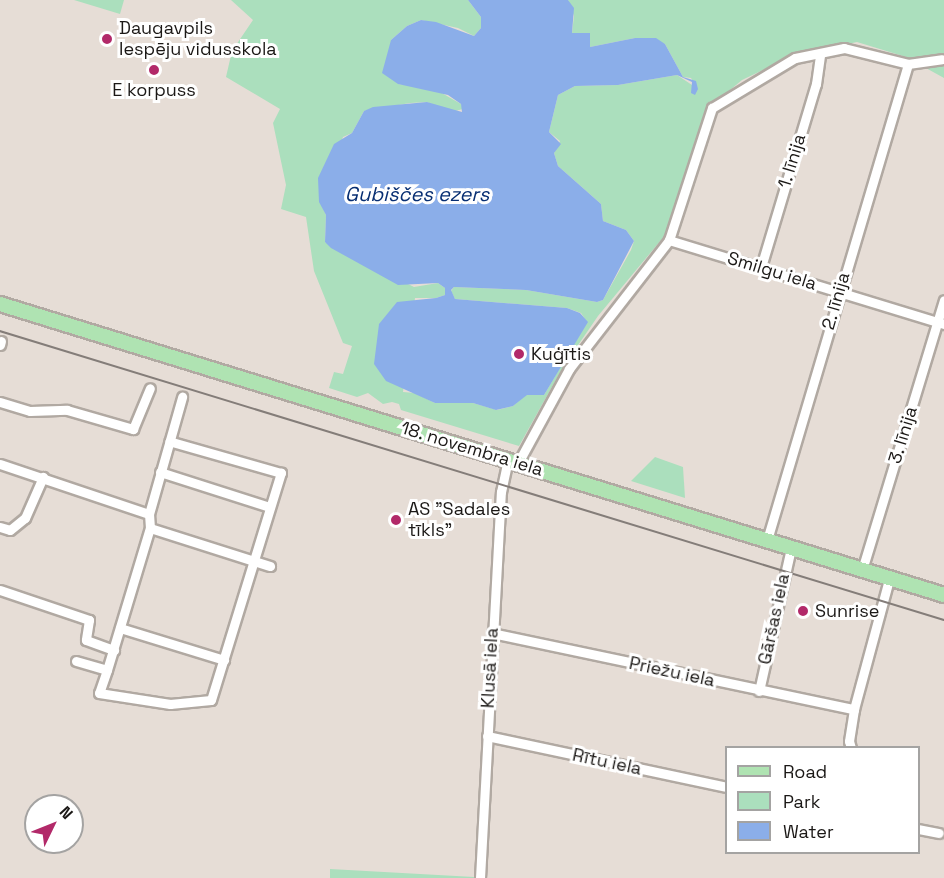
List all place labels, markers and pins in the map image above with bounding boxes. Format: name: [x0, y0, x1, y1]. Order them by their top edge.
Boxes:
place label: Daugavpils Iespēju vidusskola: [119, 18, 277, 60]
marker: Daugavpils Iespēju vidusskola: [100, 32, 114, 46]
marker: E korpuss: [147, 63, 161, 77]
place label: E korpuss: [112, 79, 196, 101]
place label: Kuģītis: [531, 343, 591, 365]
marker: Kuģītis: [512, 347, 526, 361]
place label: AS "Sadales tīkls": [408, 499, 510, 542]
marker: AS "Sadales tīkls": [389, 513, 403, 527]
place label: Sunrise: [815, 600, 879, 622]
marker: Sunrise: [796, 604, 810, 618]

